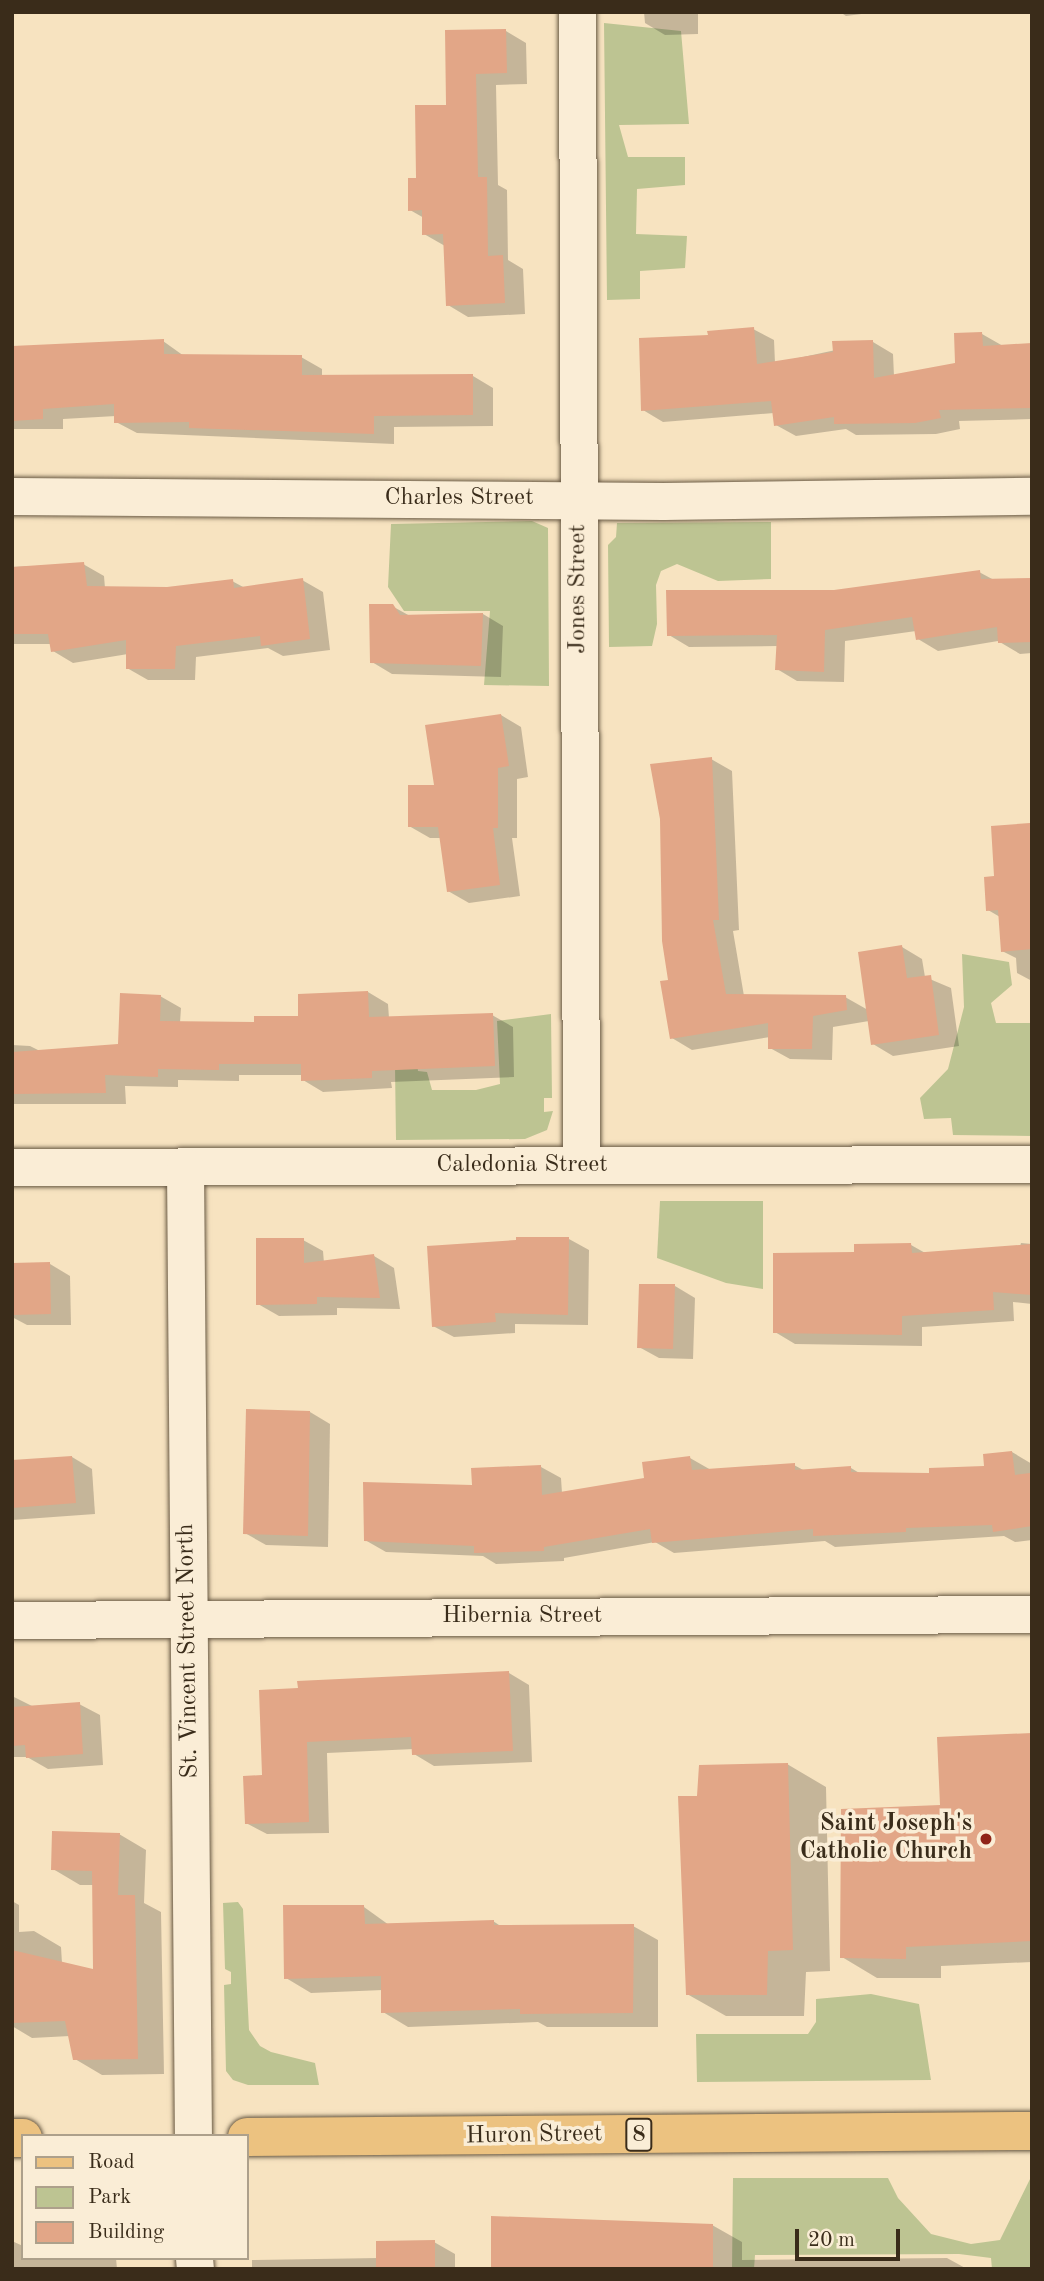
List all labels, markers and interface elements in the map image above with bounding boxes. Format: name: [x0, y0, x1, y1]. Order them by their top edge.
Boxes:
street label: Charles Street: [384, 485, 534, 513]
street label: Jones Street: [565, 524, 593, 654]
street label: Caledonia Street: [436, 1152, 608, 1180]
street label: St. Vincent Street North: [172, 1523, 206, 1779]
street label: Hibernia Street: [442, 1603, 602, 1631]
place label: Saint Joseph's Catholic Church: [800, 1811, 972, 1867]
marker: Saint Joseph's Catholic Church: [978, 1831, 994, 1847]
road number: 8: [625, 2116, 653, 2154]
street label: Huron Street: [465, 2120, 603, 2152]
legend: [21, 2134, 248, 2260]
text: Road: [88, 2152, 135, 2173]
text: Park: [88, 2187, 131, 2208]
scale bar: [799, 2214, 904, 2258]
text: Building: [88, 2222, 164, 2243]
text: 20 m: [808, 2230, 855, 2251]

